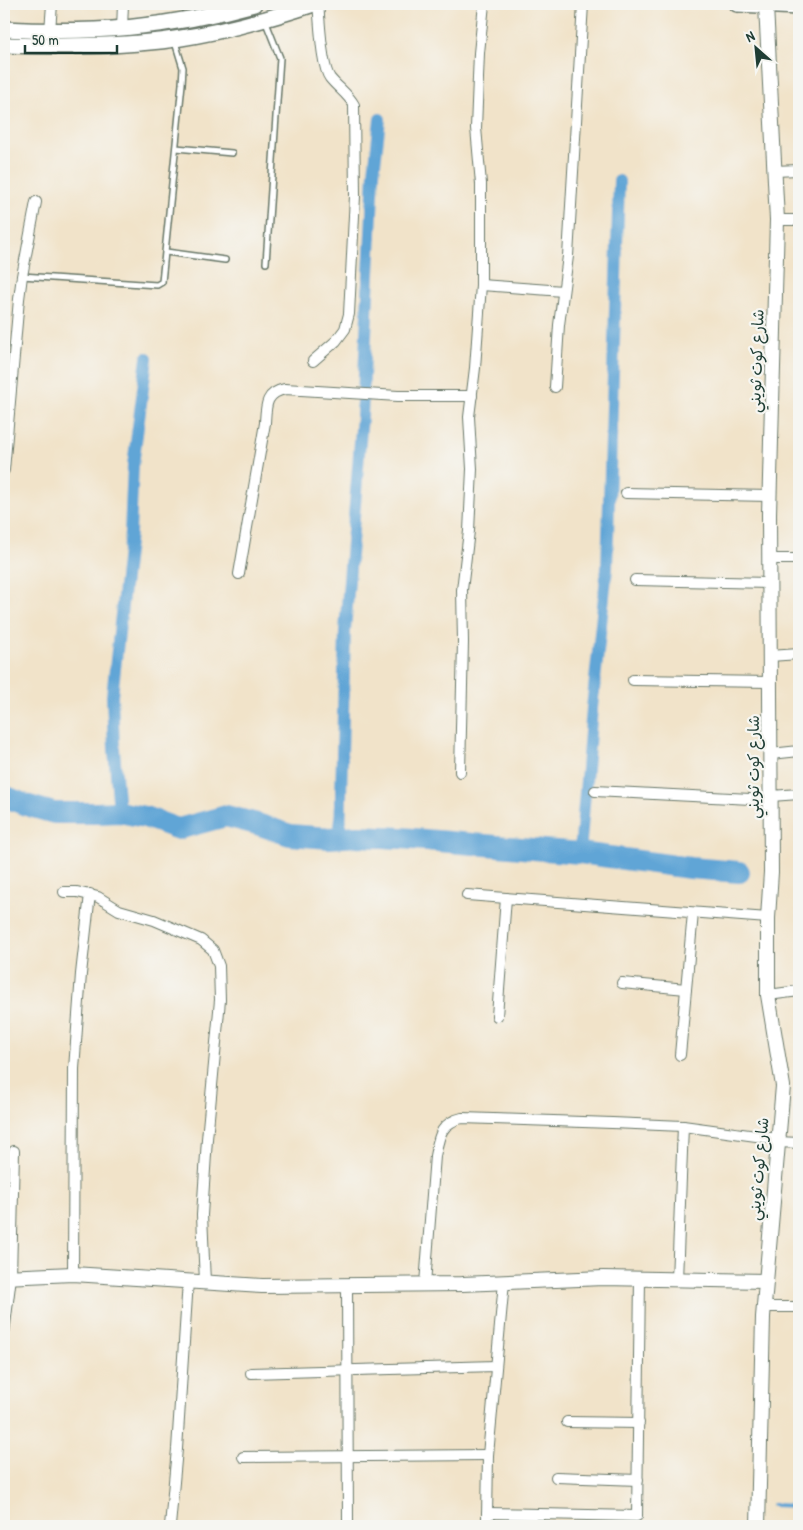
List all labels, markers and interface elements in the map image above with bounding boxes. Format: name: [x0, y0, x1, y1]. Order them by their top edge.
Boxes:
scale bar: [25, 22, 118, 54]
north arrow: [730, 22, 780, 72]
text: N: [742, 26, 758, 46]
text: 50 m: [32, 29, 59, 50]
street label: شارع كوت ثويني: [743, 309, 773, 413]
street label: شارع كوت ثويني: [742, 715, 768, 819]
street label: شارع كوت ثويني: [743, 1116, 777, 1222]

